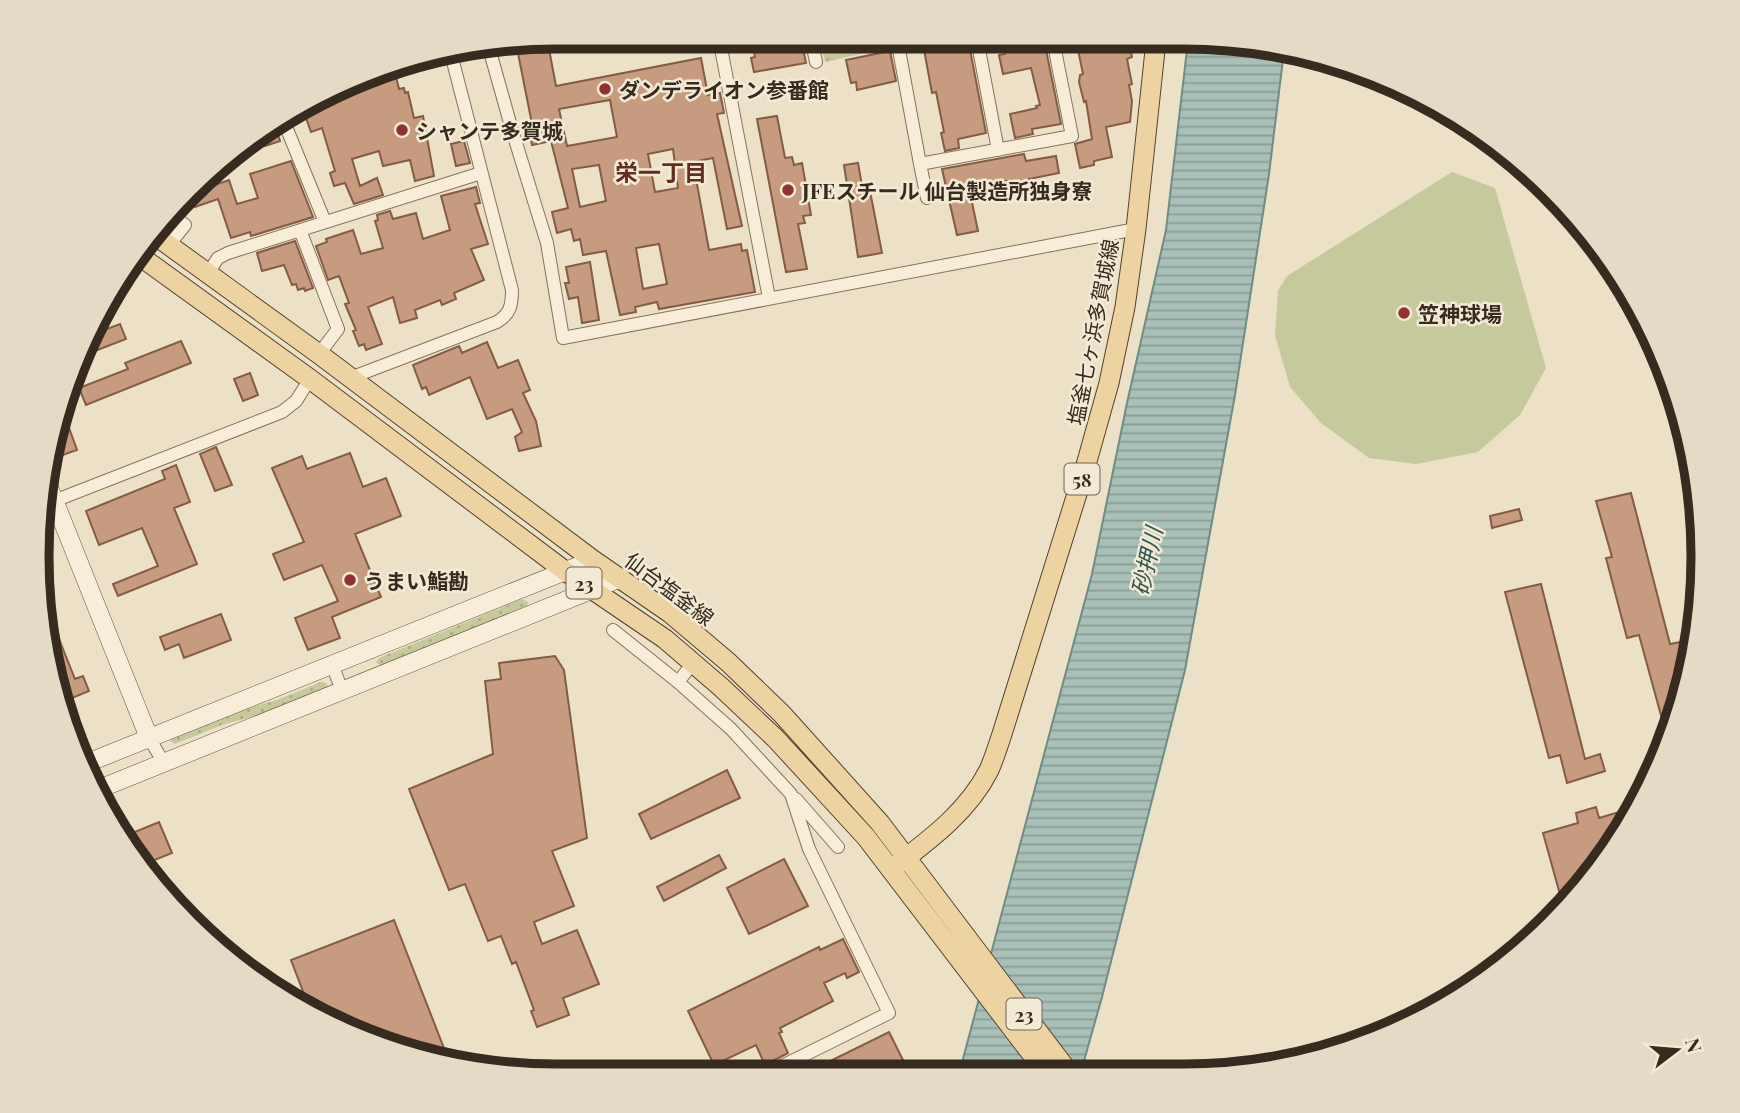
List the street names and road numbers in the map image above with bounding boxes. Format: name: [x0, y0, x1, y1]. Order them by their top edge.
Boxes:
street label: 塩釜七ヶ浜多賀城線: [1060, 237, 1124, 427]
road number: 58: [1064, 464, 1100, 494]
street label: 仙台塩釜線: [620, 545, 720, 631]
road number: 23: [566, 568, 602, 598]
road number: 23: [1006, 998, 1042, 1030]

